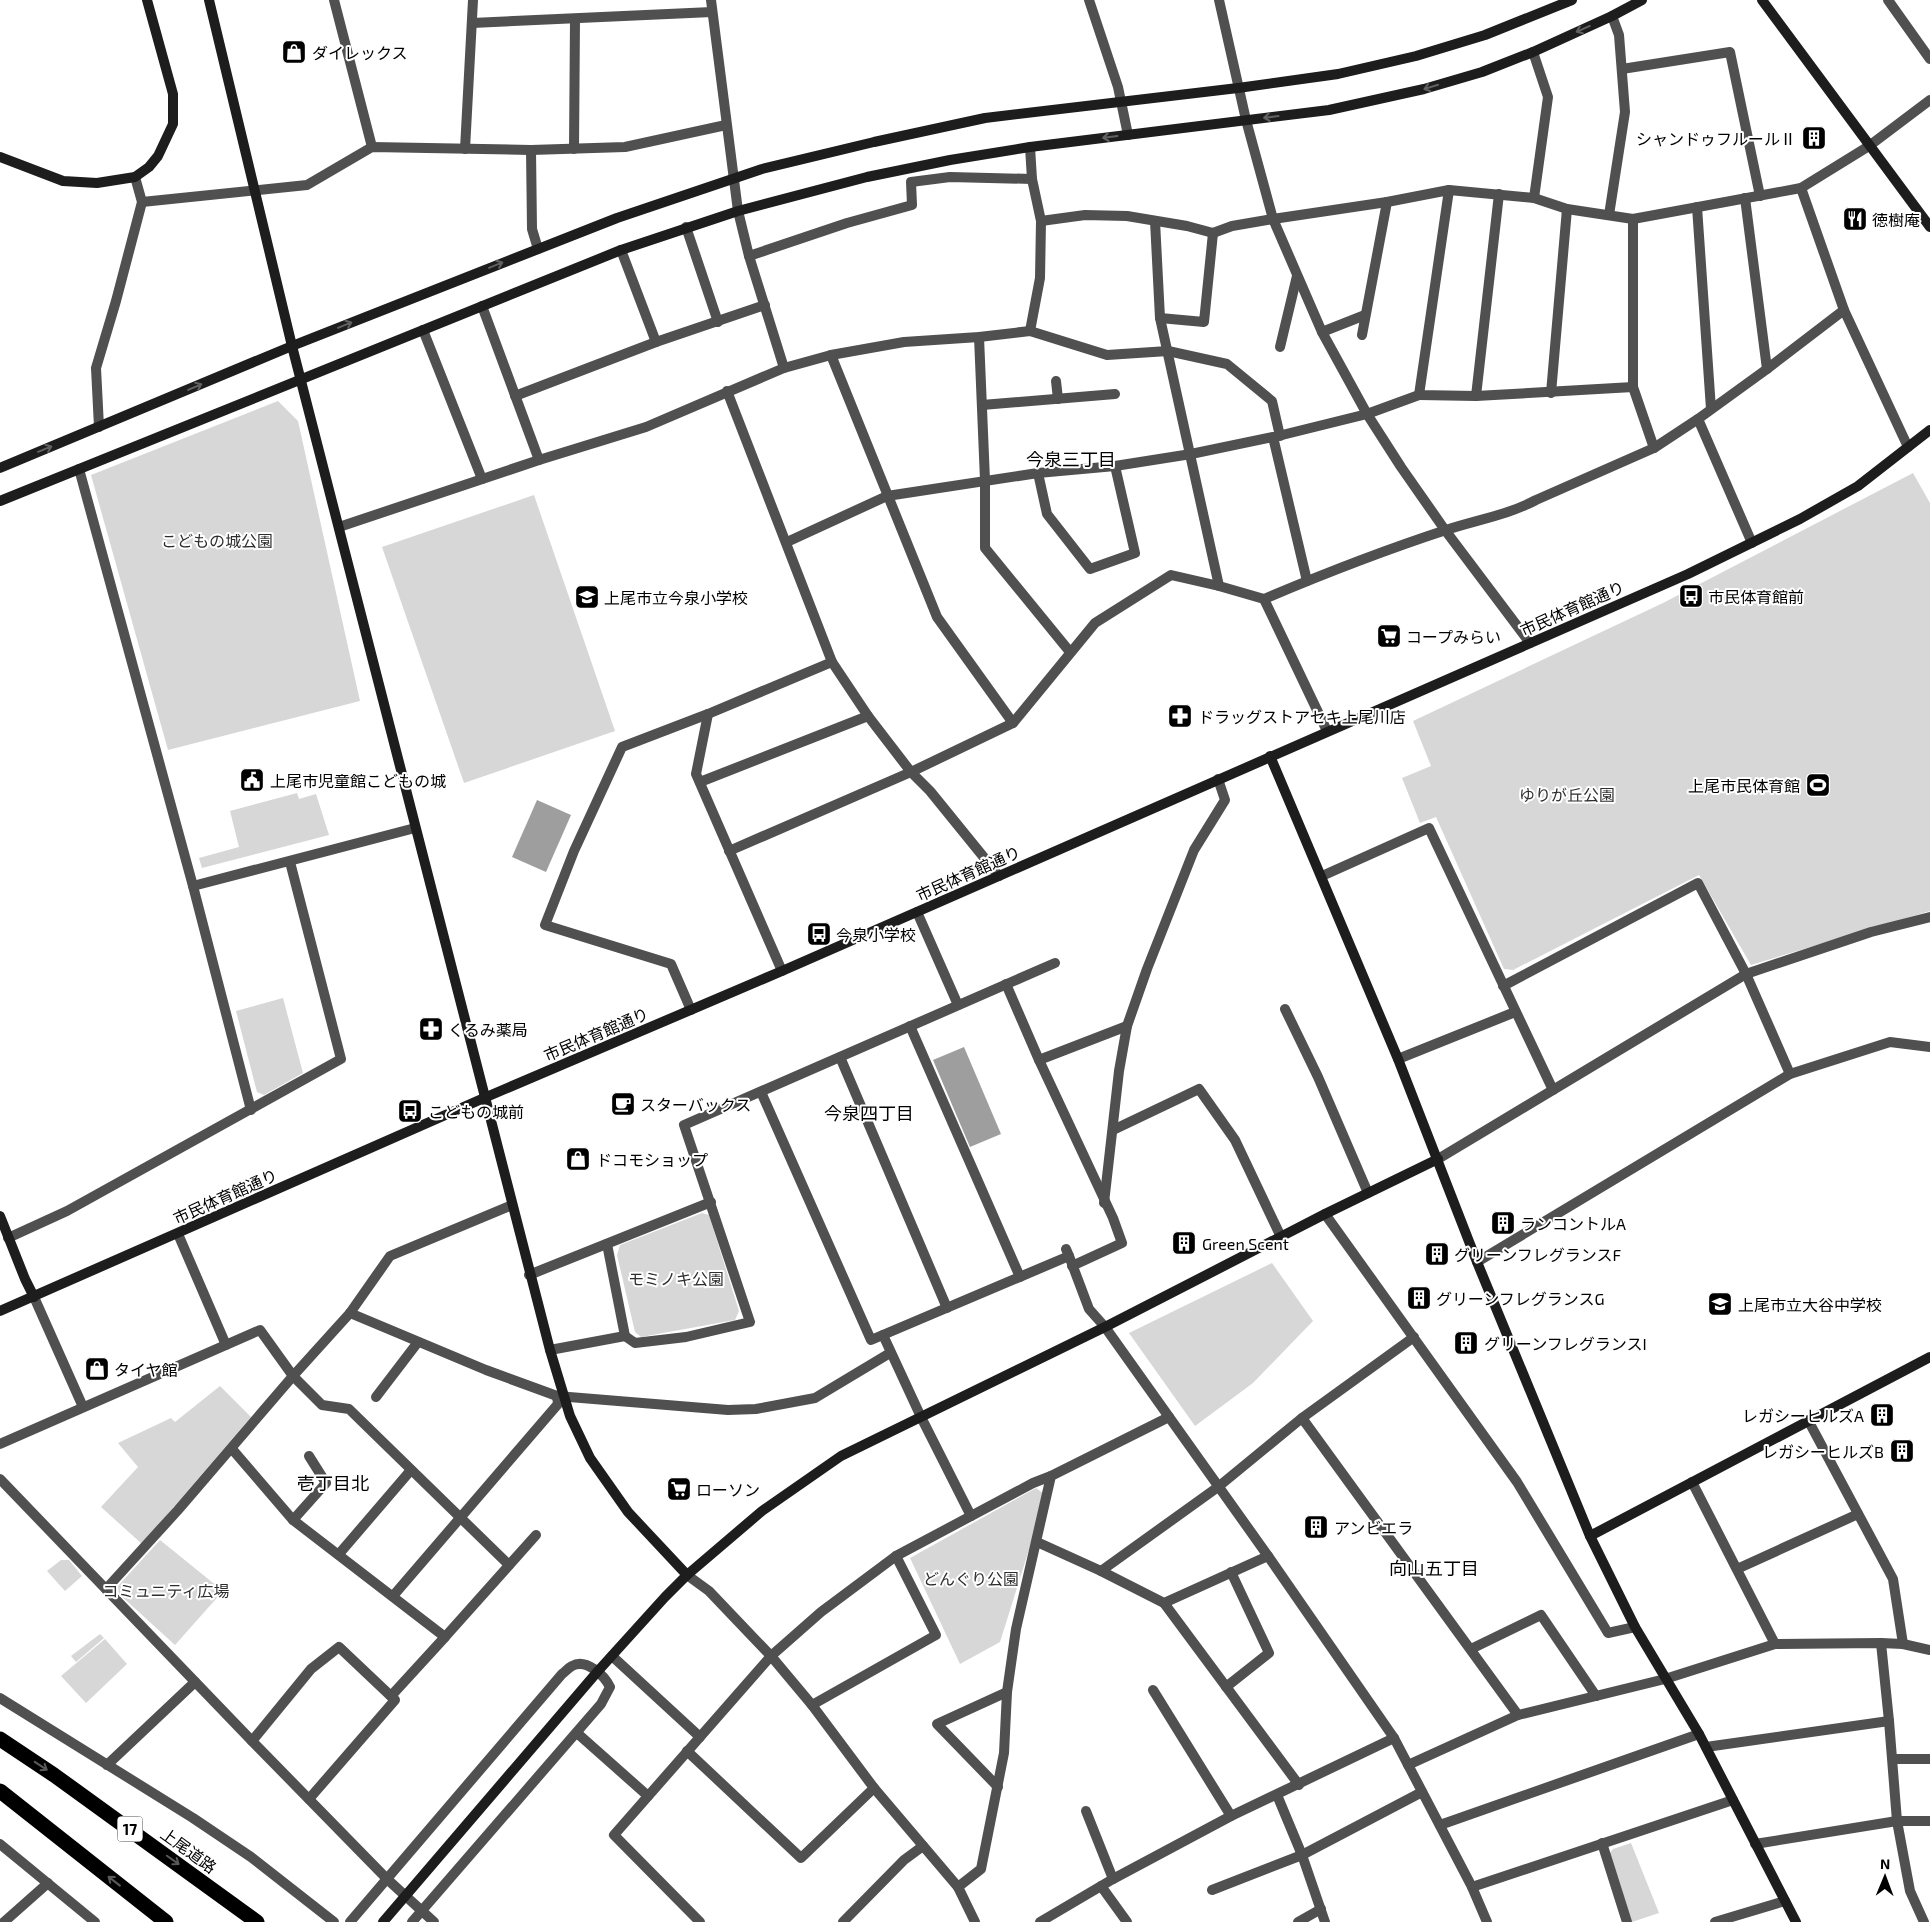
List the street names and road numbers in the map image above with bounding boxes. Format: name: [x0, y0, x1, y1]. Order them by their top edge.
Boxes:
street label: 市民体育館通り: [1517, 577, 1627, 639]
street label: 市民体育館通り: [913, 842, 1023, 904]
street label: 市民体育館通り: [541, 1003, 651, 1065]
street label: 市民体育館通り: [170, 1165, 280, 1227]
road number: 17: [118, 1816, 142, 1842]
street label: 上尾道路: [158, 1824, 220, 1876]

